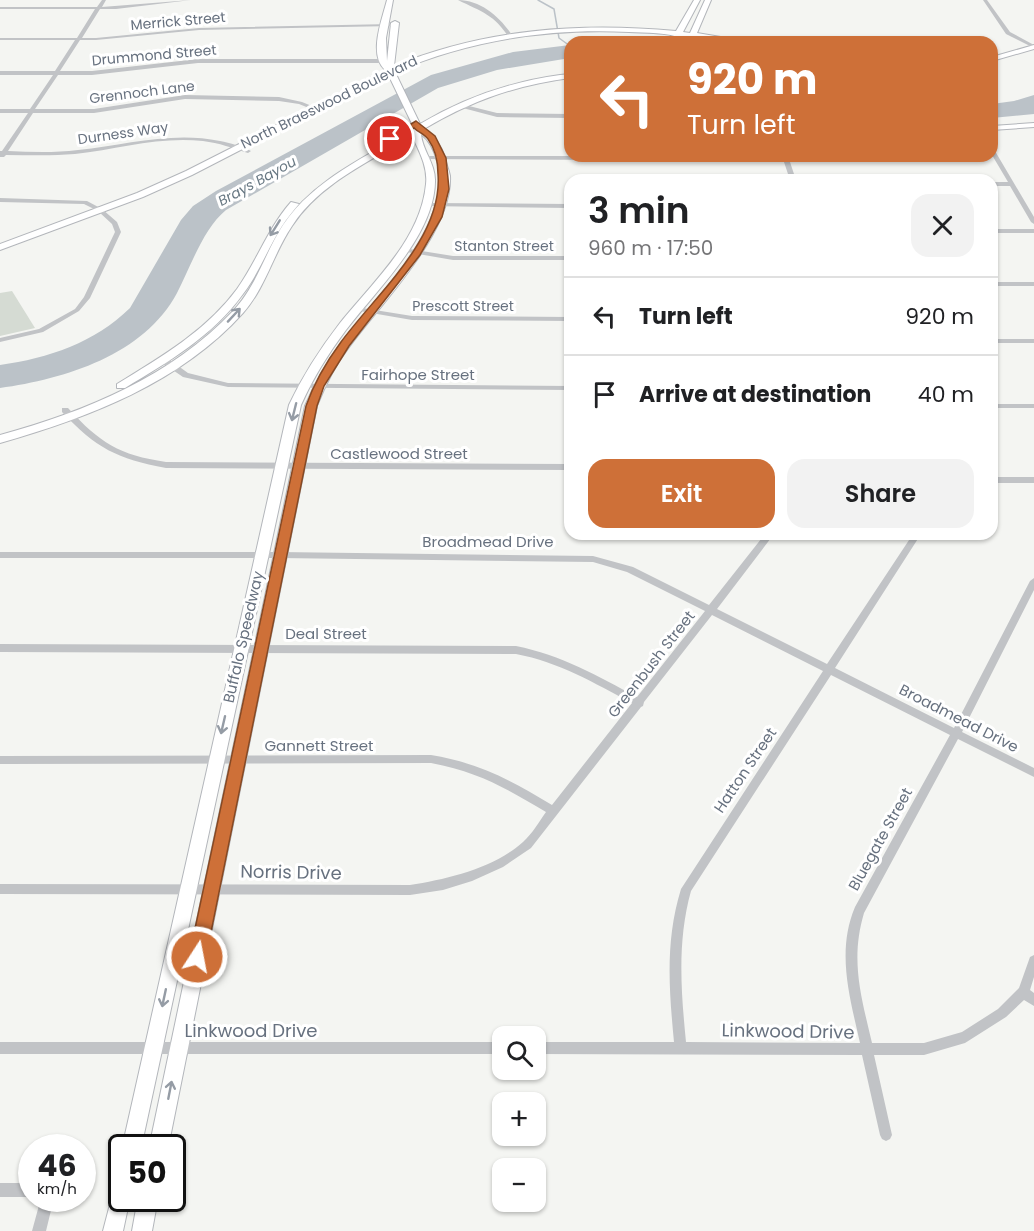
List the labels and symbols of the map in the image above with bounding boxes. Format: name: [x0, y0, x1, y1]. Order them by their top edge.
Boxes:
street label: Merrick Street: [130, 7, 226, 35]
street label: Drummond Street: [91, 40, 217, 70]
street label: North Braeswood Boulevard: [237, 50, 421, 154]
street label: Grennoch Lane: [88, 76, 196, 108]
pin: [364, 113, 415, 164]
street label: Durness Way: [77, 117, 170, 149]
water label: Brays Bayou: [214, 151, 300, 211]
one-way arrow: [268, 219, 280, 236]
street label: Stanton Street: [454, 236, 554, 256]
street label: Prescott Street: [412, 296, 514, 316]
one-way arrow: [227, 308, 241, 323]
street label: Fairhope Street: [361, 364, 475, 385]
one-way arrow: [288, 402, 299, 422]
street label: Castlewood Street: [330, 443, 468, 464]
street label: Broadmead Drive: [422, 531, 554, 552]
street label: Buffalo Speedway: [218, 568, 269, 705]
street label: Greenbush Street: [603, 606, 699, 722]
street label: Deal Street: [285, 623, 367, 644]
street label: Broadmead Drive: [896, 679, 1022, 757]
one-way arrow: [216, 716, 228, 735]
street label: Hatton Street: [709, 723, 781, 817]
street label: Gannett Street: [264, 735, 374, 756]
street label: Bluegate Street: [843, 784, 917, 894]
street label: Norris Drive: [240, 859, 342, 885]
position arrow: [165, 925, 229, 989]
one-way arrow: [158, 988, 169, 1007]
street label: Linkwood Drive: [721, 1017, 855, 1045]
street label: Linkwood Drive: [185, 1018, 317, 1043]
one-way arrow: [165, 1081, 176, 1100]
speed limit sign: 50: [108, 1134, 186, 1212]

